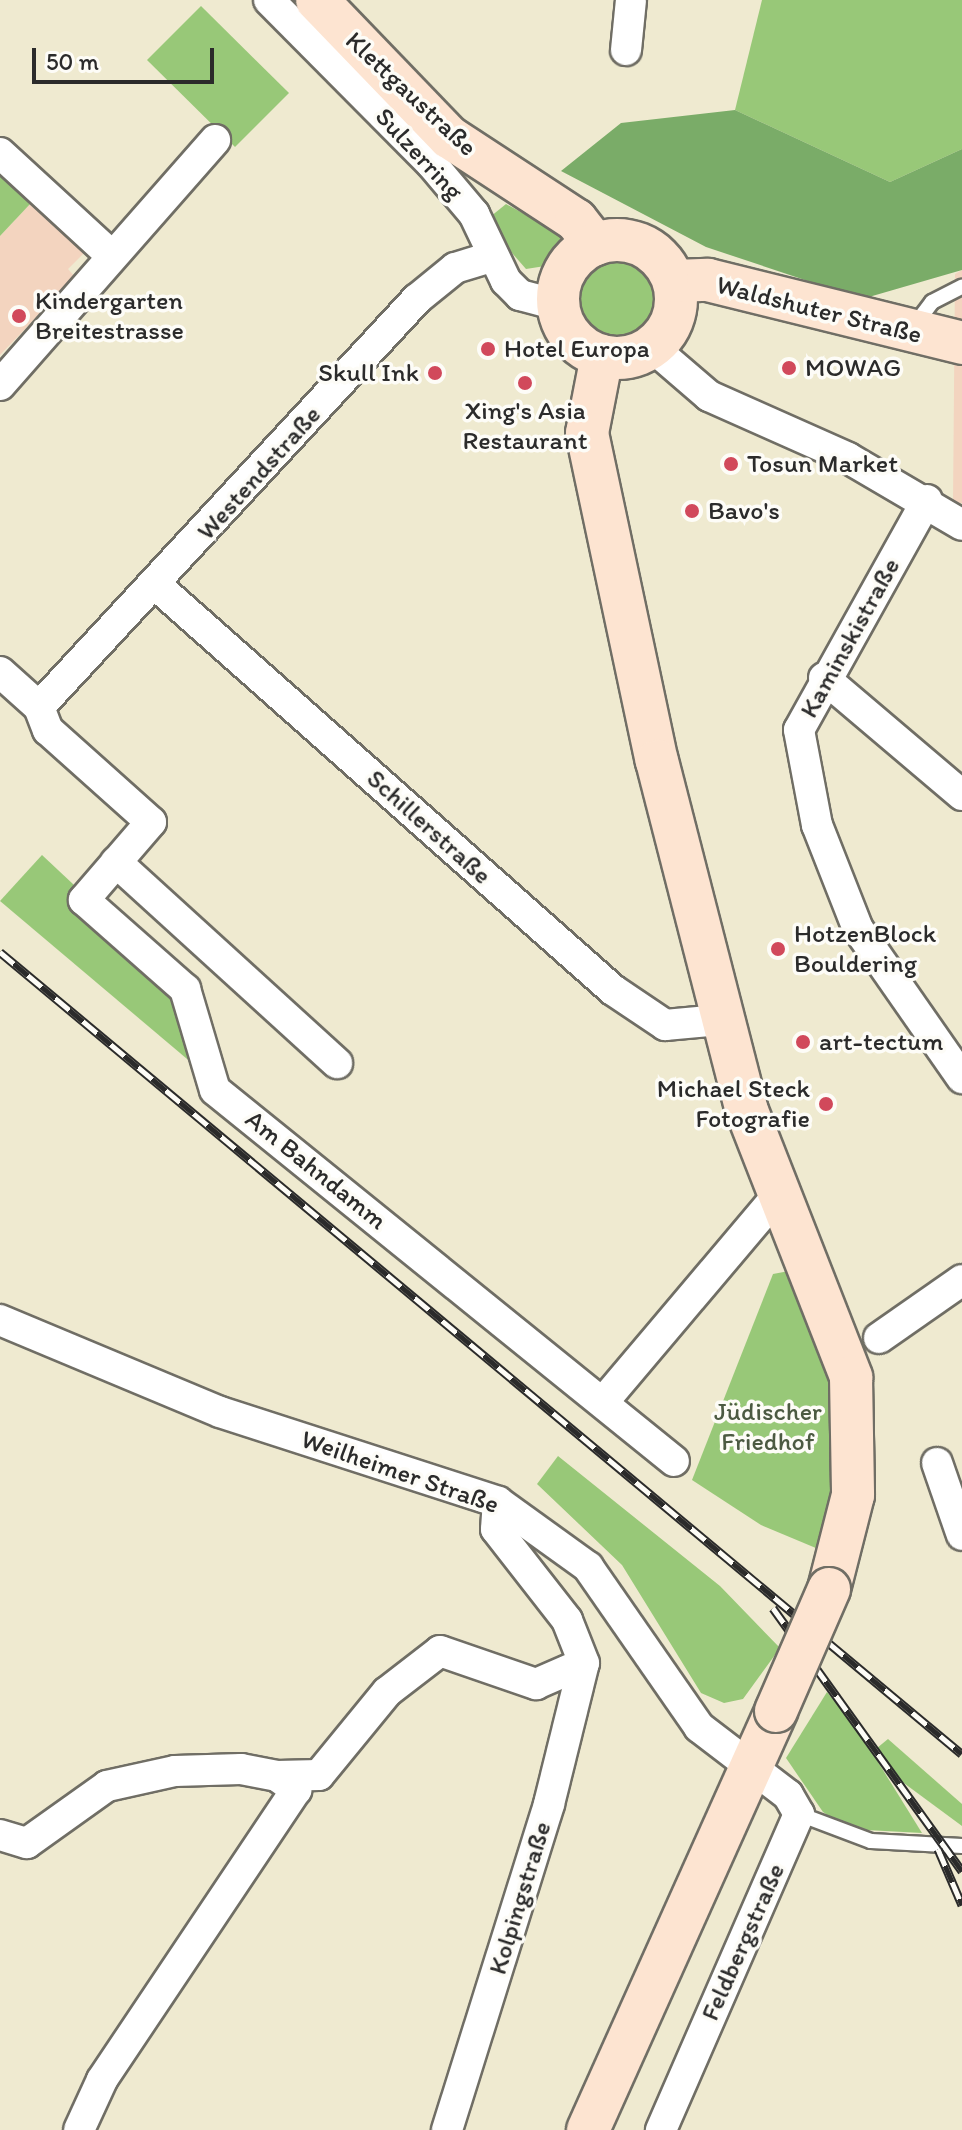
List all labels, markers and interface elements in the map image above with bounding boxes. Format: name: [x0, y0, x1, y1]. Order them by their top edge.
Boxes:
street label: Klettgaustraße: [339, 25, 483, 163]
scale bar: [36, 32, 218, 82]
text: 50 m: [46, 47, 99, 76]
street label: Sulzerring: [368, 101, 470, 207]
street label: Waldshuter Straße: [713, 269, 925, 351]
place label: Kindergarten Breitestrasse: [35, 285, 184, 346]
marker: Kindergarten Breitestrasse: [10, 307, 28, 325]
place label: Hotel Europa: [504, 333, 649, 365]
marker: Hotel Europa: [479, 340, 497, 358]
place label: MOWAG: [805, 352, 901, 384]
place label: Skull Ink: [318, 357, 419, 389]
marker: MOWAG: [780, 359, 798, 377]
marker: Skull Ink: [426, 364, 444, 382]
marker: Xing's Asia Restaurant: [516, 374, 534, 392]
place label: Xing's Asia Restaurant: [463, 395, 587, 456]
street label: Westendstraße: [191, 399, 327, 547]
place label: Tosun Market: [747, 448, 897, 480]
marker: Tosun Market: [722, 455, 740, 473]
place label: Bavo's: [708, 495, 780, 527]
marker: Bavo's: [683, 502, 701, 520]
street label: Kaminskistraße: [793, 553, 907, 723]
street label: Schillerstraße: [360, 763, 498, 891]
place label: HotzenBlock Bouldering: [794, 918, 936, 980]
marker: HotzenBlock Bouldering: [769, 940, 787, 958]
place label: art-tectum: [819, 1026, 943, 1058]
marker: art-tectum: [794, 1033, 812, 1051]
place label: Michael Steck Fotografie: [657, 1073, 810, 1134]
marker: Michael Steck Fotografie: [817, 1095, 835, 1113]
street label: Am Bahndamm: [239, 1104, 393, 1236]
park label: Jüdischer Friedhof: [714, 1396, 822, 1458]
street label: Weilheimer Straße: [297, 1424, 503, 1520]
street label: Kolpingstraße: [482, 1818, 558, 1978]
street label: Feldbergstraße: [694, 1859, 792, 2025]

